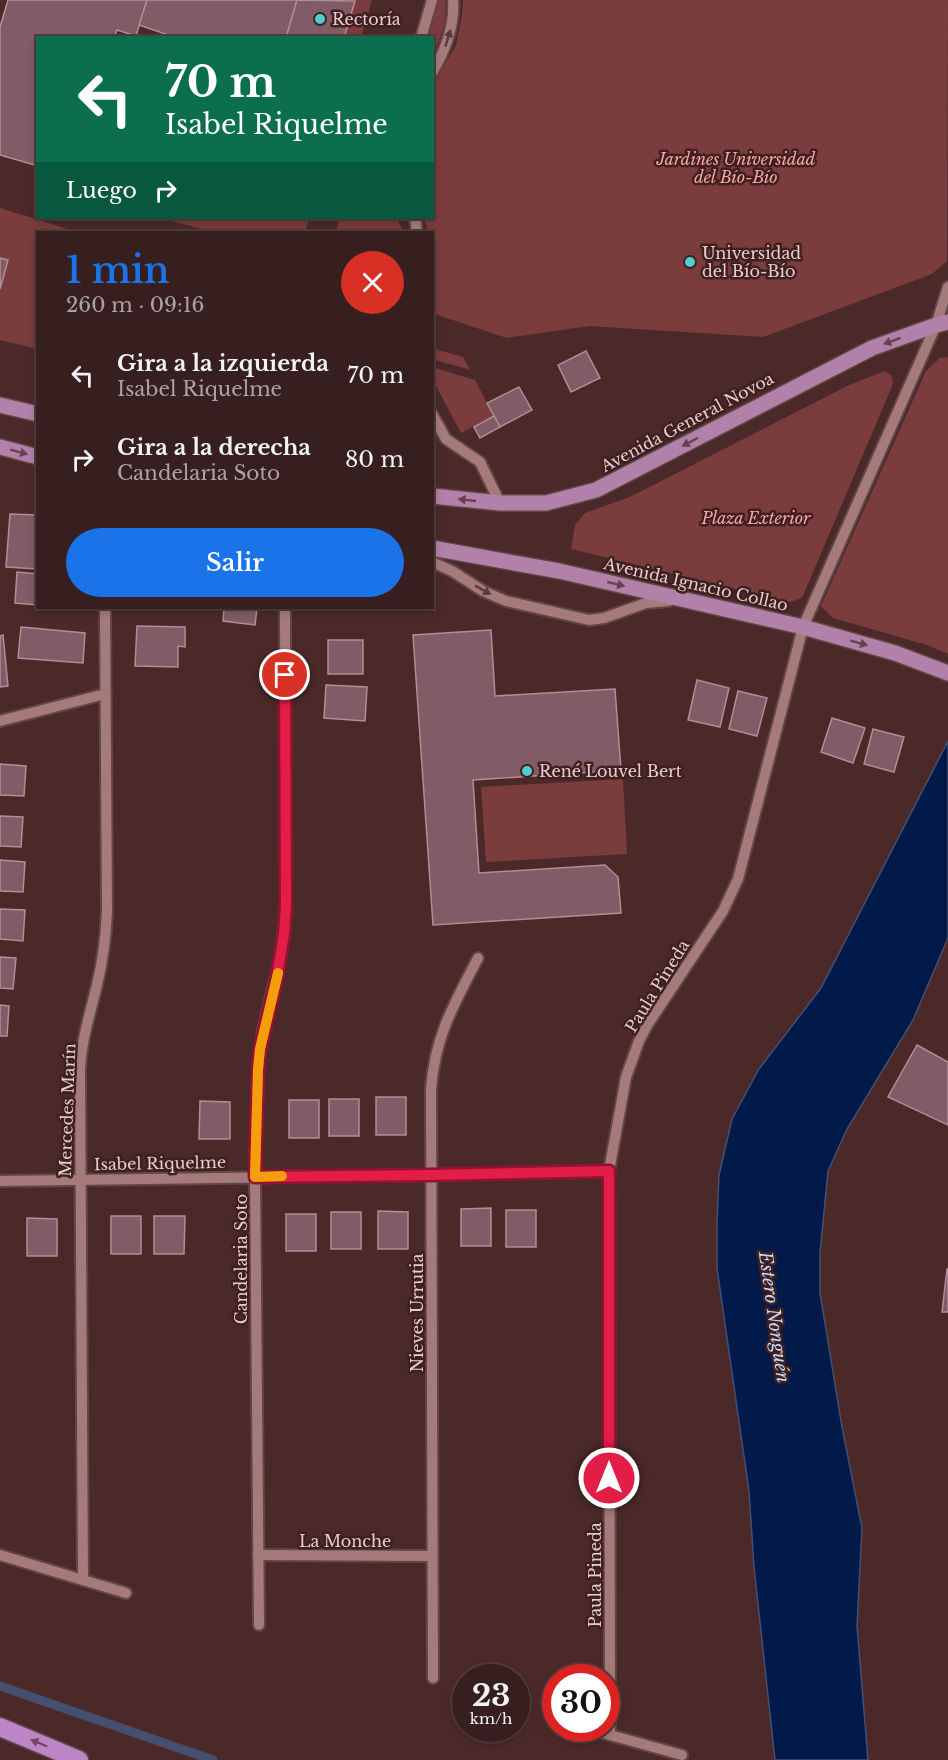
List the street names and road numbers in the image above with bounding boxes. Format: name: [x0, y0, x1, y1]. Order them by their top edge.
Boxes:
street label: Avenida General Novoa: [596, 368, 777, 477]
street label: Avenida Ignacio Collao: [601, 553, 790, 615]
street label: Paula Pineda: [621, 936, 693, 1036]
street label: Mercedes Marín: [55, 1043, 79, 1177]
street label: Isabel Riquelme: [94, 1152, 226, 1174]
street label: Candelaria Soto: [231, 1194, 251, 1324]
street label: Nieves Urrutia: [407, 1254, 427, 1372]
street label: Paula Pineda: [585, 1522, 605, 1628]
street label: La Monche: [299, 1531, 391, 1551]

